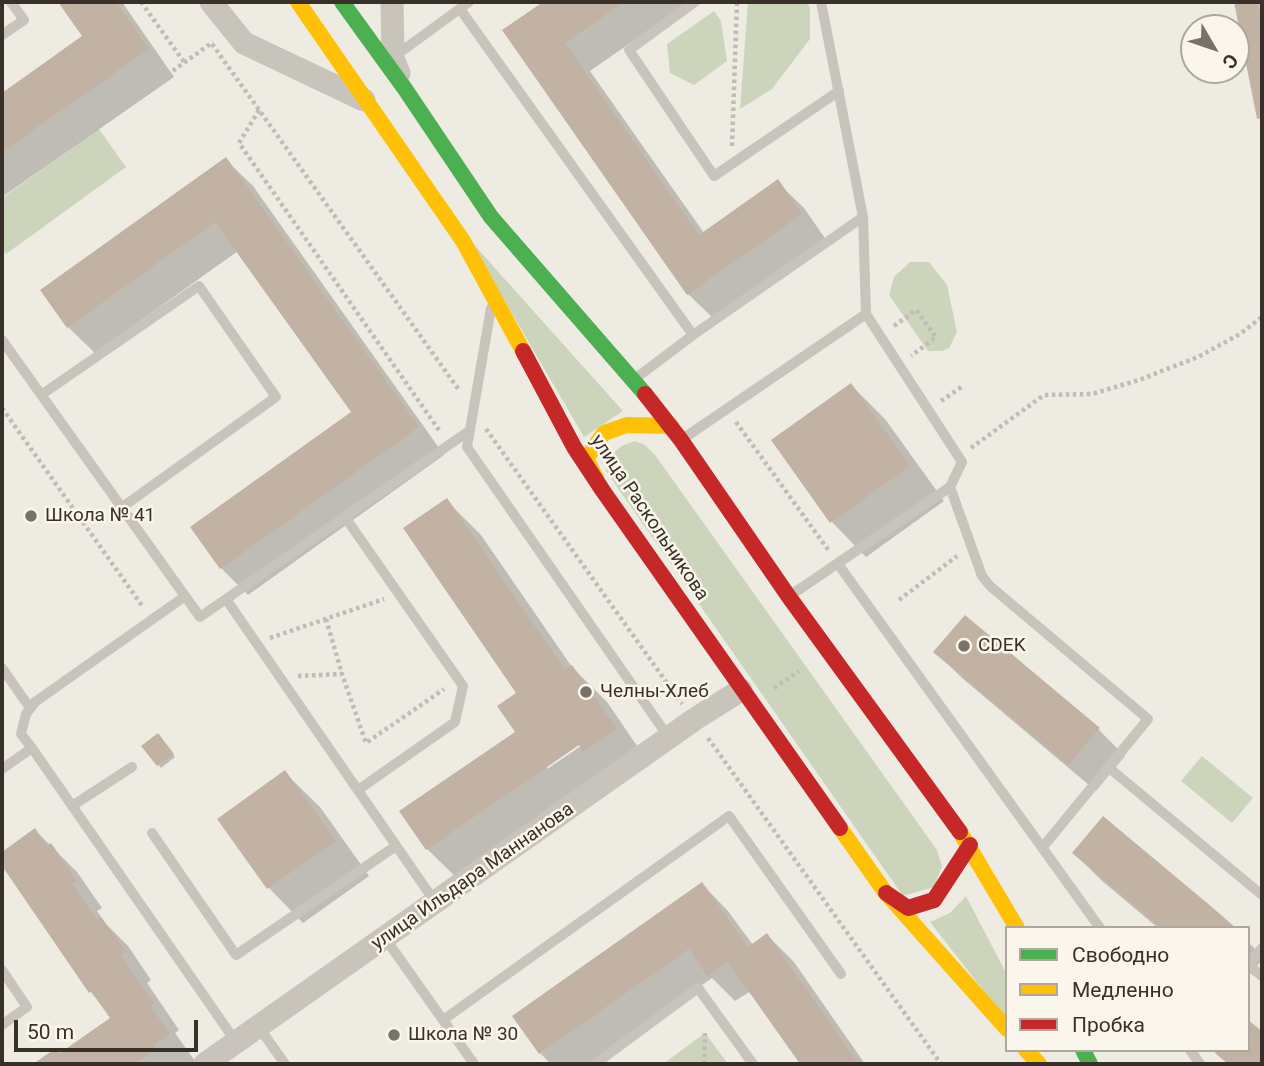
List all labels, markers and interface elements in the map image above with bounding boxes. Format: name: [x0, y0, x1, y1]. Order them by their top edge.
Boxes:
north arrow: [1180, 14, 1250, 84]
text: С: [1217, 49, 1243, 73]
street label: улица Раскольникова: [585, 431, 713, 605]
place label: Школа № 41: [45, 505, 155, 527]
marker: Школа № 41: [23, 508, 39, 524]
place label: CDEK: [978, 635, 1026, 657]
marker: CDEK: [956, 638, 972, 654]
place label: Челны-Хлеб: [600, 681, 709, 703]
marker: Челны-Хлеб: [578, 684, 594, 700]
street label: улица Ильдара Маннанова: [368, 798, 578, 956]
legend: [1005, 926, 1250, 1052]
text: Свободно: [1072, 943, 1169, 967]
text: Медленно: [1072, 978, 1174, 1002]
scale bar: [18, 1006, 201, 1050]
text: Пробка: [1072, 1013, 1145, 1037]
text: 50 m: [27, 1020, 74, 1044]
place label: Школа № 30: [408, 1024, 518, 1046]
marker: Школа № 30: [386, 1027, 402, 1043]

